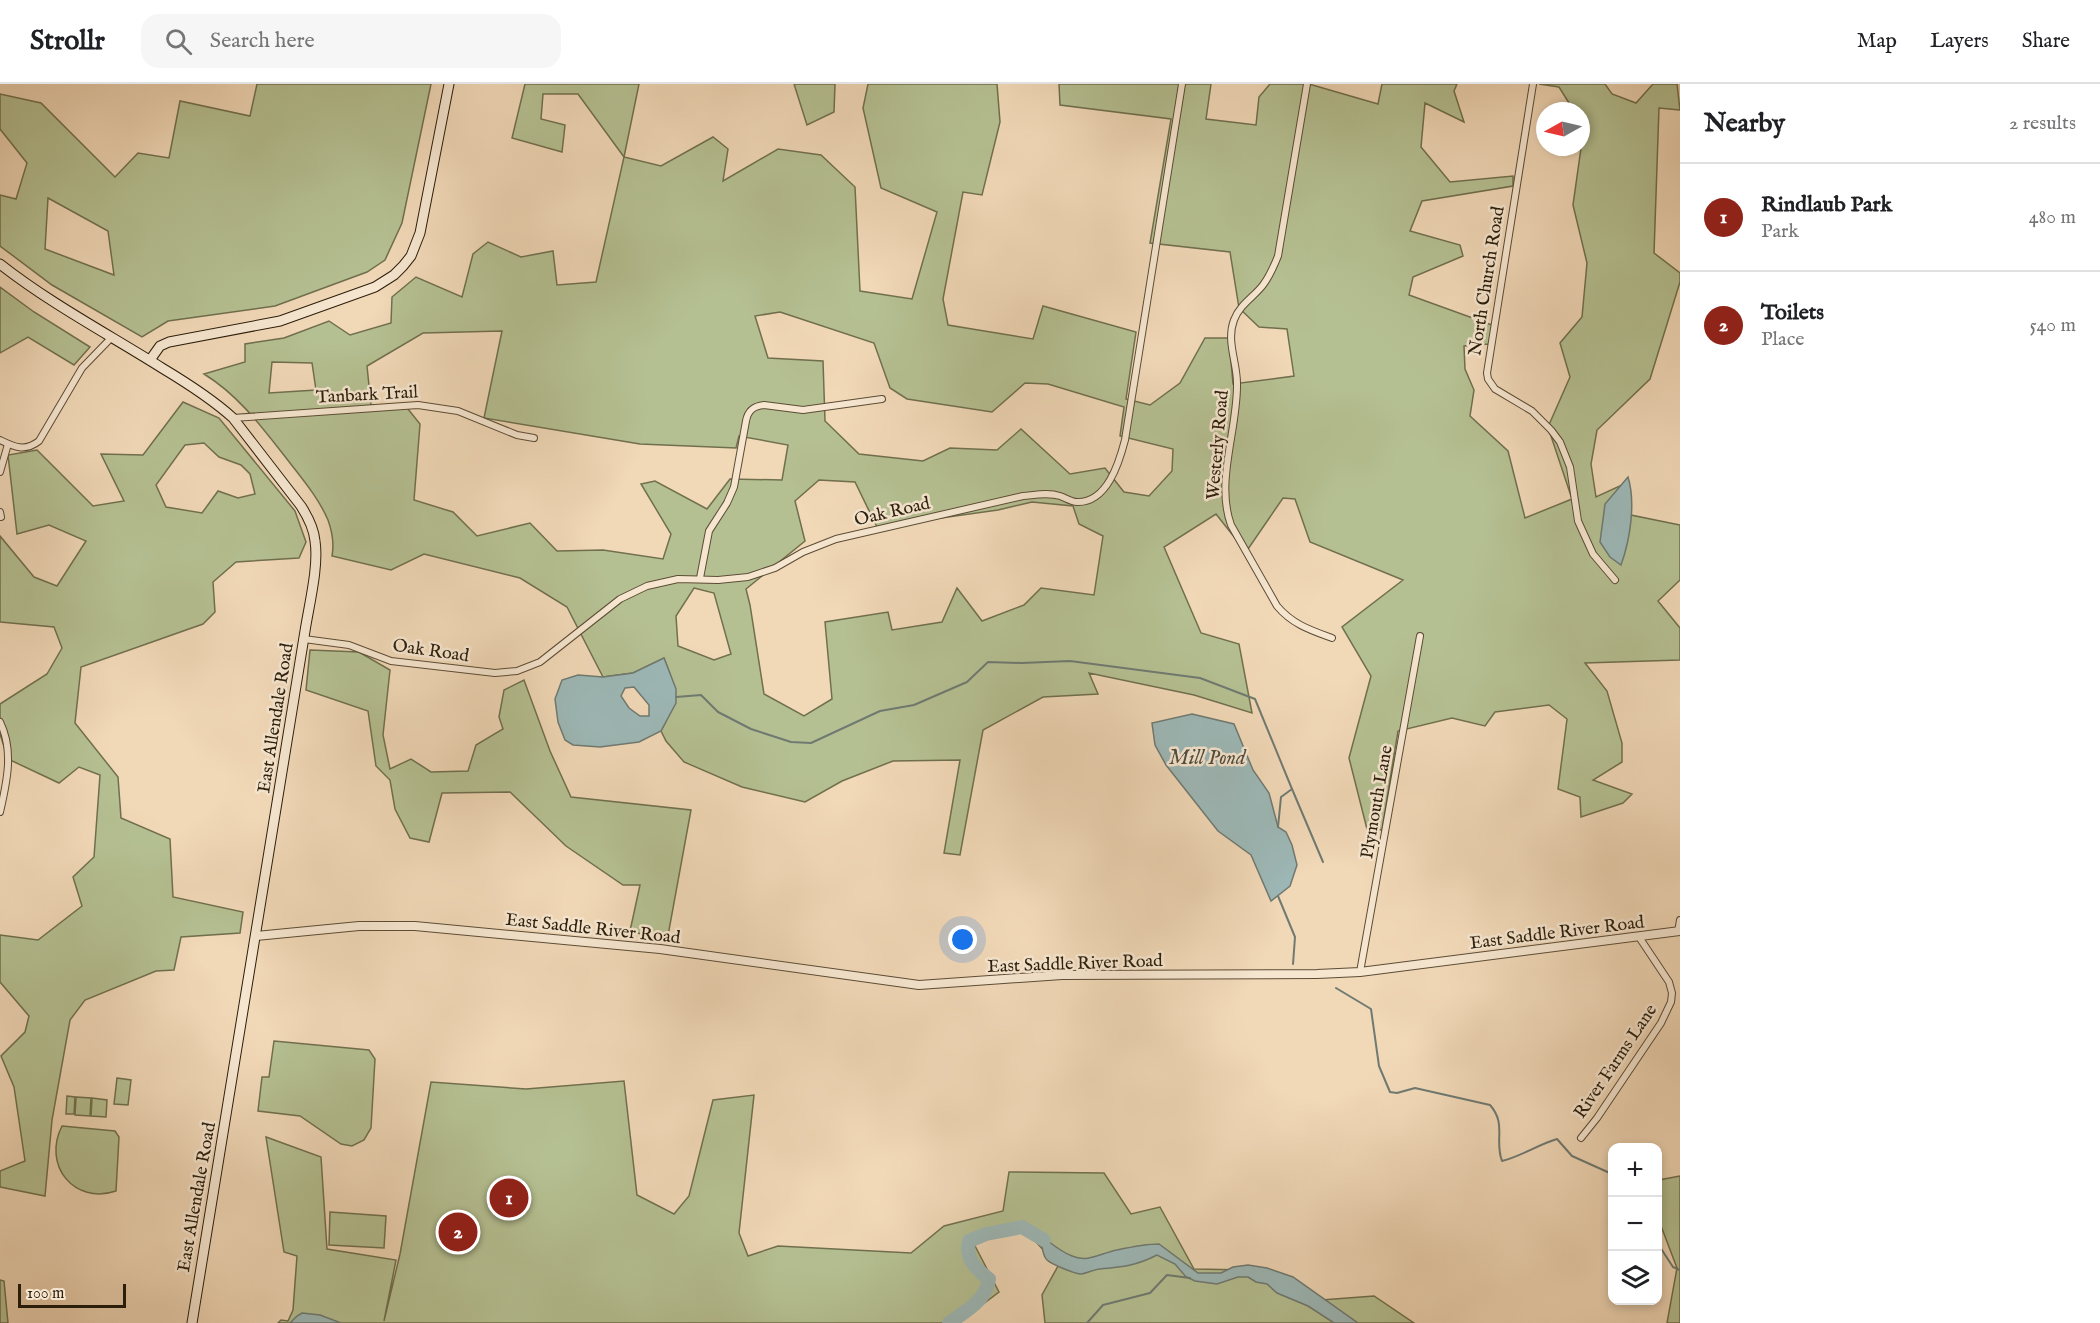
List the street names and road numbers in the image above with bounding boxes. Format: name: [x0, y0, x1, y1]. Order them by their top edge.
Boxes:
street label: North Church Road: [1464, 204, 1511, 358]
street label: Tanbark Trail: [315, 381, 419, 410]
street label: Westerly Road: [1202, 389, 1235, 501]
street label: Oak Road: [852, 493, 933, 532]
street label: Oak Road: [391, 635, 471, 668]
street label: East Allendale Road: [253, 641, 300, 795]
street label: Plymouth Lane: [1356, 744, 1399, 861]
street label: East Saddle River Road: [504, 909, 682, 950]
street label: East Saddle River Road: [1469, 911, 1646, 956]
street label: East Saddle River Road: [987, 950, 1164, 979]
street label: River Farms Lane: [1569, 1000, 1663, 1123]
street label: East Allendale Road: [173, 1120, 222, 1274]

